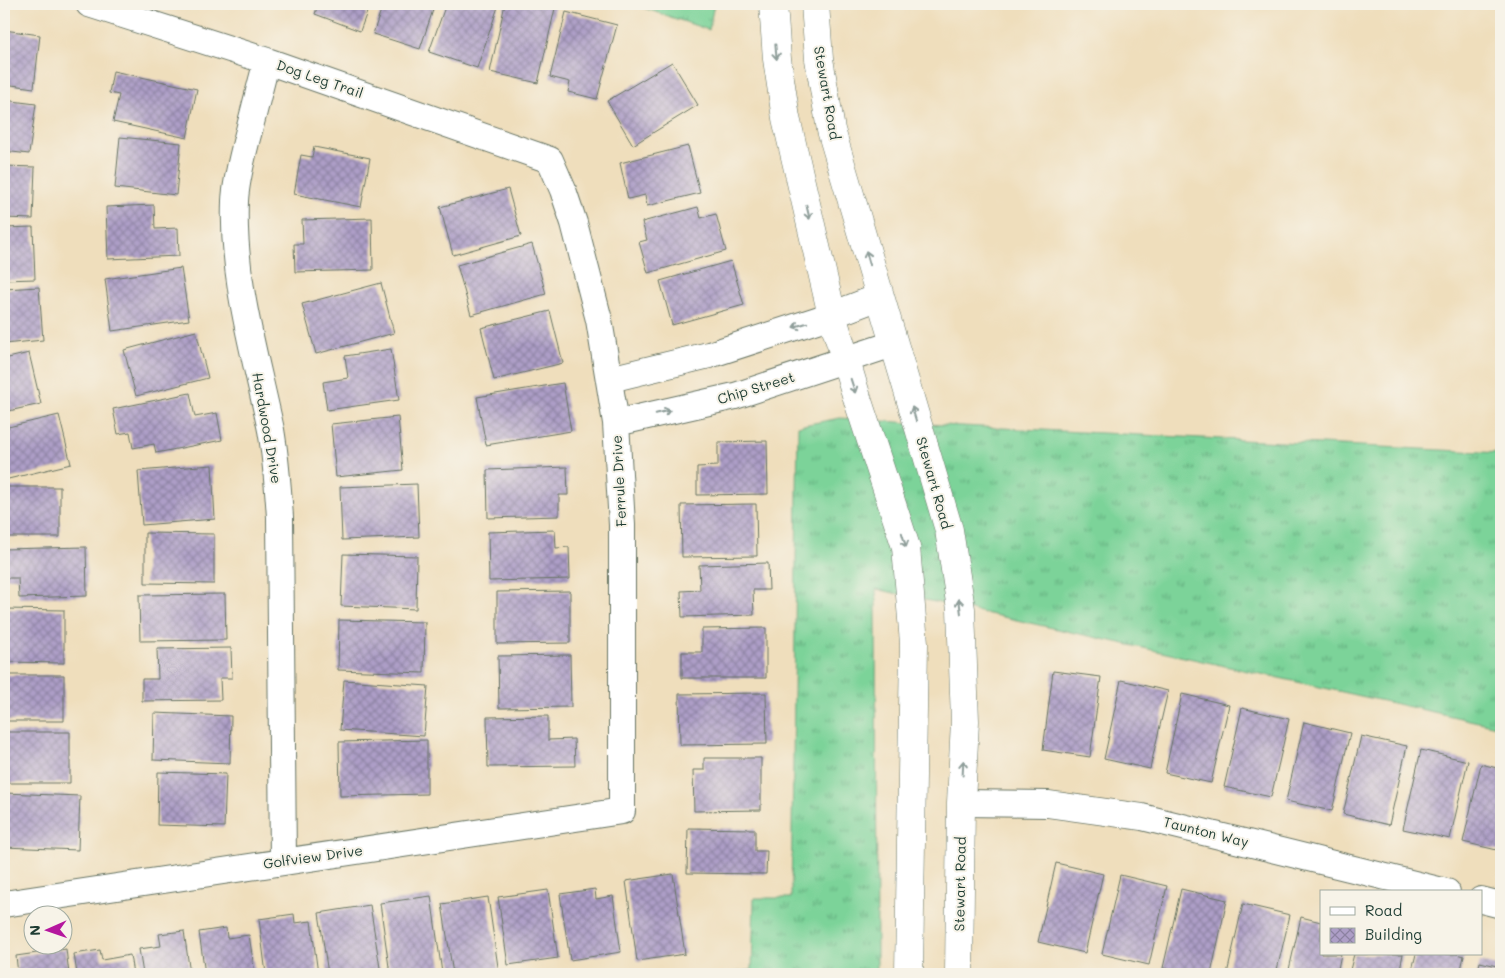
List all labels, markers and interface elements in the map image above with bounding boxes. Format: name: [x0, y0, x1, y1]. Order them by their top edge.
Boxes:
one-way arrow: [772, 44, 781, 60]
street label: Stewart Road: [810, 45, 845, 141]
street label: Dog Leg Trail: [274, 55, 366, 102]
one-way arrow: [804, 203, 813, 219]
one-way arrow: [863, 251, 873, 267]
one-way arrow: [793, 320, 809, 330]
street label: Chip Street: [715, 367, 797, 408]
street label: Hardwood Drive: [248, 371, 287, 485]
one-way arrow: [849, 377, 858, 393]
one-way arrow: [655, 407, 671, 416]
one-way arrow: [909, 407, 919, 423]
street label: Ferrule Drive: [607, 435, 630, 527]
street label: Stewart Road: [912, 435, 957, 531]
one-way arrow: [900, 532, 909, 547]
one-way arrow: [955, 598, 965, 614]
one-way arrow: [958, 760, 967, 776]
street label: Taunton Way: [1162, 812, 1251, 851]
street label: Stewart Road: [949, 836, 970, 932]
street label: Golfview Drive: [262, 840, 364, 873]
legend: [1320, 890, 1482, 956]
text: Road: [1365, 900, 1402, 920]
north arrow: [22, 906, 72, 956]
text: Building: [1365, 924, 1422, 944]
text: N: [25, 925, 44, 936]

